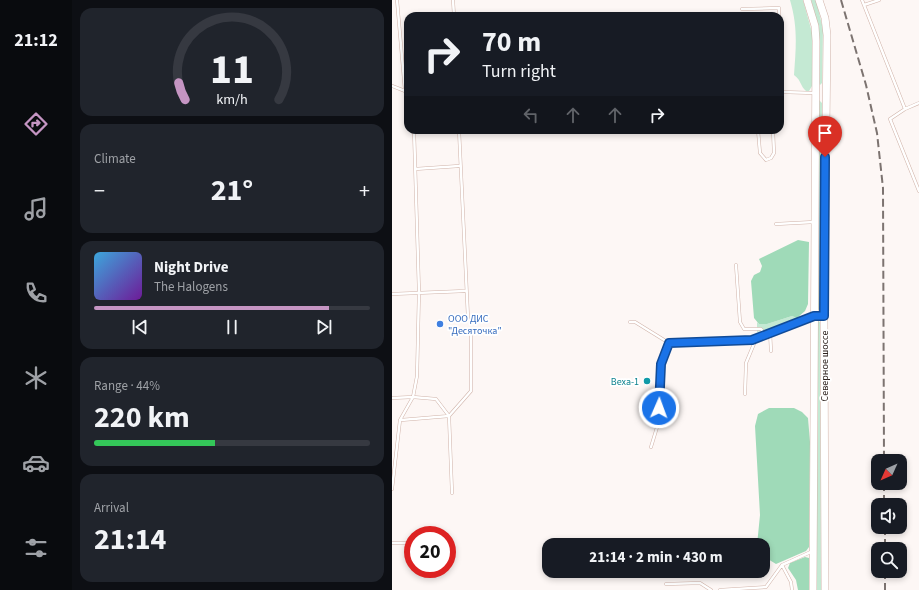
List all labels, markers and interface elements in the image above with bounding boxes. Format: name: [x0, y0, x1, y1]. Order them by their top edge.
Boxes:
text: 70 m: [482, 22, 541, 62]
text: 21:12: [14, 28, 58, 53]
icon: right: [416, 28, 468, 80]
text: 11: [210, 40, 254, 100]
text: Turn right: [482, 59, 556, 84]
text: km/h: [216, 89, 248, 110]
icon: left: [520, 104, 542, 126]
icon: ahead: [562, 104, 584, 126]
icon: ahead: [604, 104, 626, 126]
icon: right: [646, 104, 668, 126]
icon: directions: [22, 110, 50, 138]
pin: [808, 116, 842, 157]
icon: arrive: [814, 122, 836, 144]
text: Climate: [94, 150, 136, 168]
text: 21°: [211, 169, 253, 212]
text: −: [94, 175, 105, 207]
text: +: [359, 175, 370, 207]
icon: music: [22, 195, 50, 223]
text: Night Drive: [154, 257, 229, 278]
text: The Halogens: [154, 278, 228, 296]
icon: phone: [22, 279, 50, 307]
place label: ООО ДИС "Десяточка": [448, 312, 502, 338]
icon: previous: [129, 316, 151, 338]
icon: pause: [221, 316, 243, 338]
icon: next: [313, 316, 335, 338]
marker: ООО ДИС "Десяточка": [435, 319, 445, 329]
street label: Северное шоссе: [818, 331, 832, 401]
icon: climate: [22, 364, 50, 392]
place label: Веха-1: [611, 375, 639, 389]
marker: Веха-1: [642, 376, 652, 386]
text: Range · 44%: [94, 377, 160, 395]
position arrow: [638, 387, 680, 429]
text: 220 km: [94, 396, 190, 439]
icon: car: [22, 449, 50, 477]
north arrow: [871, 454, 907, 490]
map controls: [871, 454, 907, 578]
button: sound: [871, 498, 907, 534]
text: Arrival: [94, 499, 129, 517]
text: 21:14: [94, 518, 166, 561]
speed limit sign: 20: [404, 526, 456, 578]
icon: filters: [22, 534, 50, 562]
button: search: [871, 542, 907, 578]
text: 21:14 · 2 min · 430 m: [589, 547, 723, 568]

